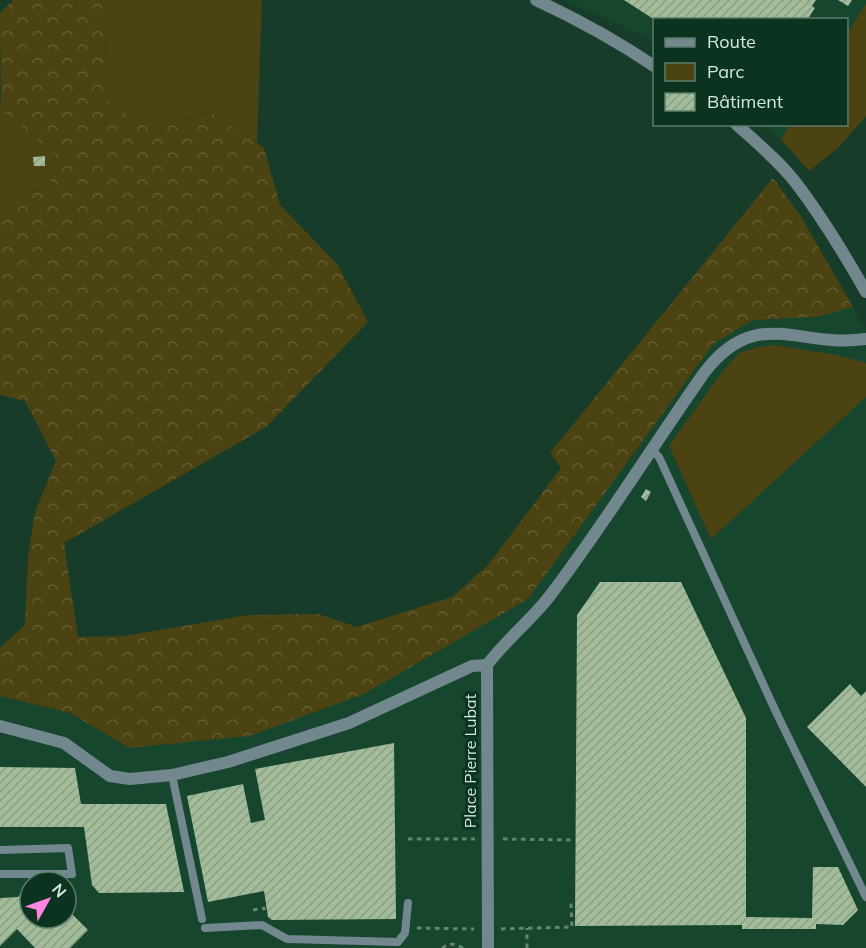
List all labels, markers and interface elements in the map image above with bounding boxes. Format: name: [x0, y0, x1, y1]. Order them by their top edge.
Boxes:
legend: [653, 18, 848, 126]
text: Route: [707, 30, 756, 53]
text: Parc: [707, 60, 745, 83]
text: Bâtiment: [707, 90, 783, 113]
street label: Place Pierre Lubat: [460, 693, 480, 828]
north arrow: [18, 870, 78, 930]
text: N: [48, 879, 71, 901]

